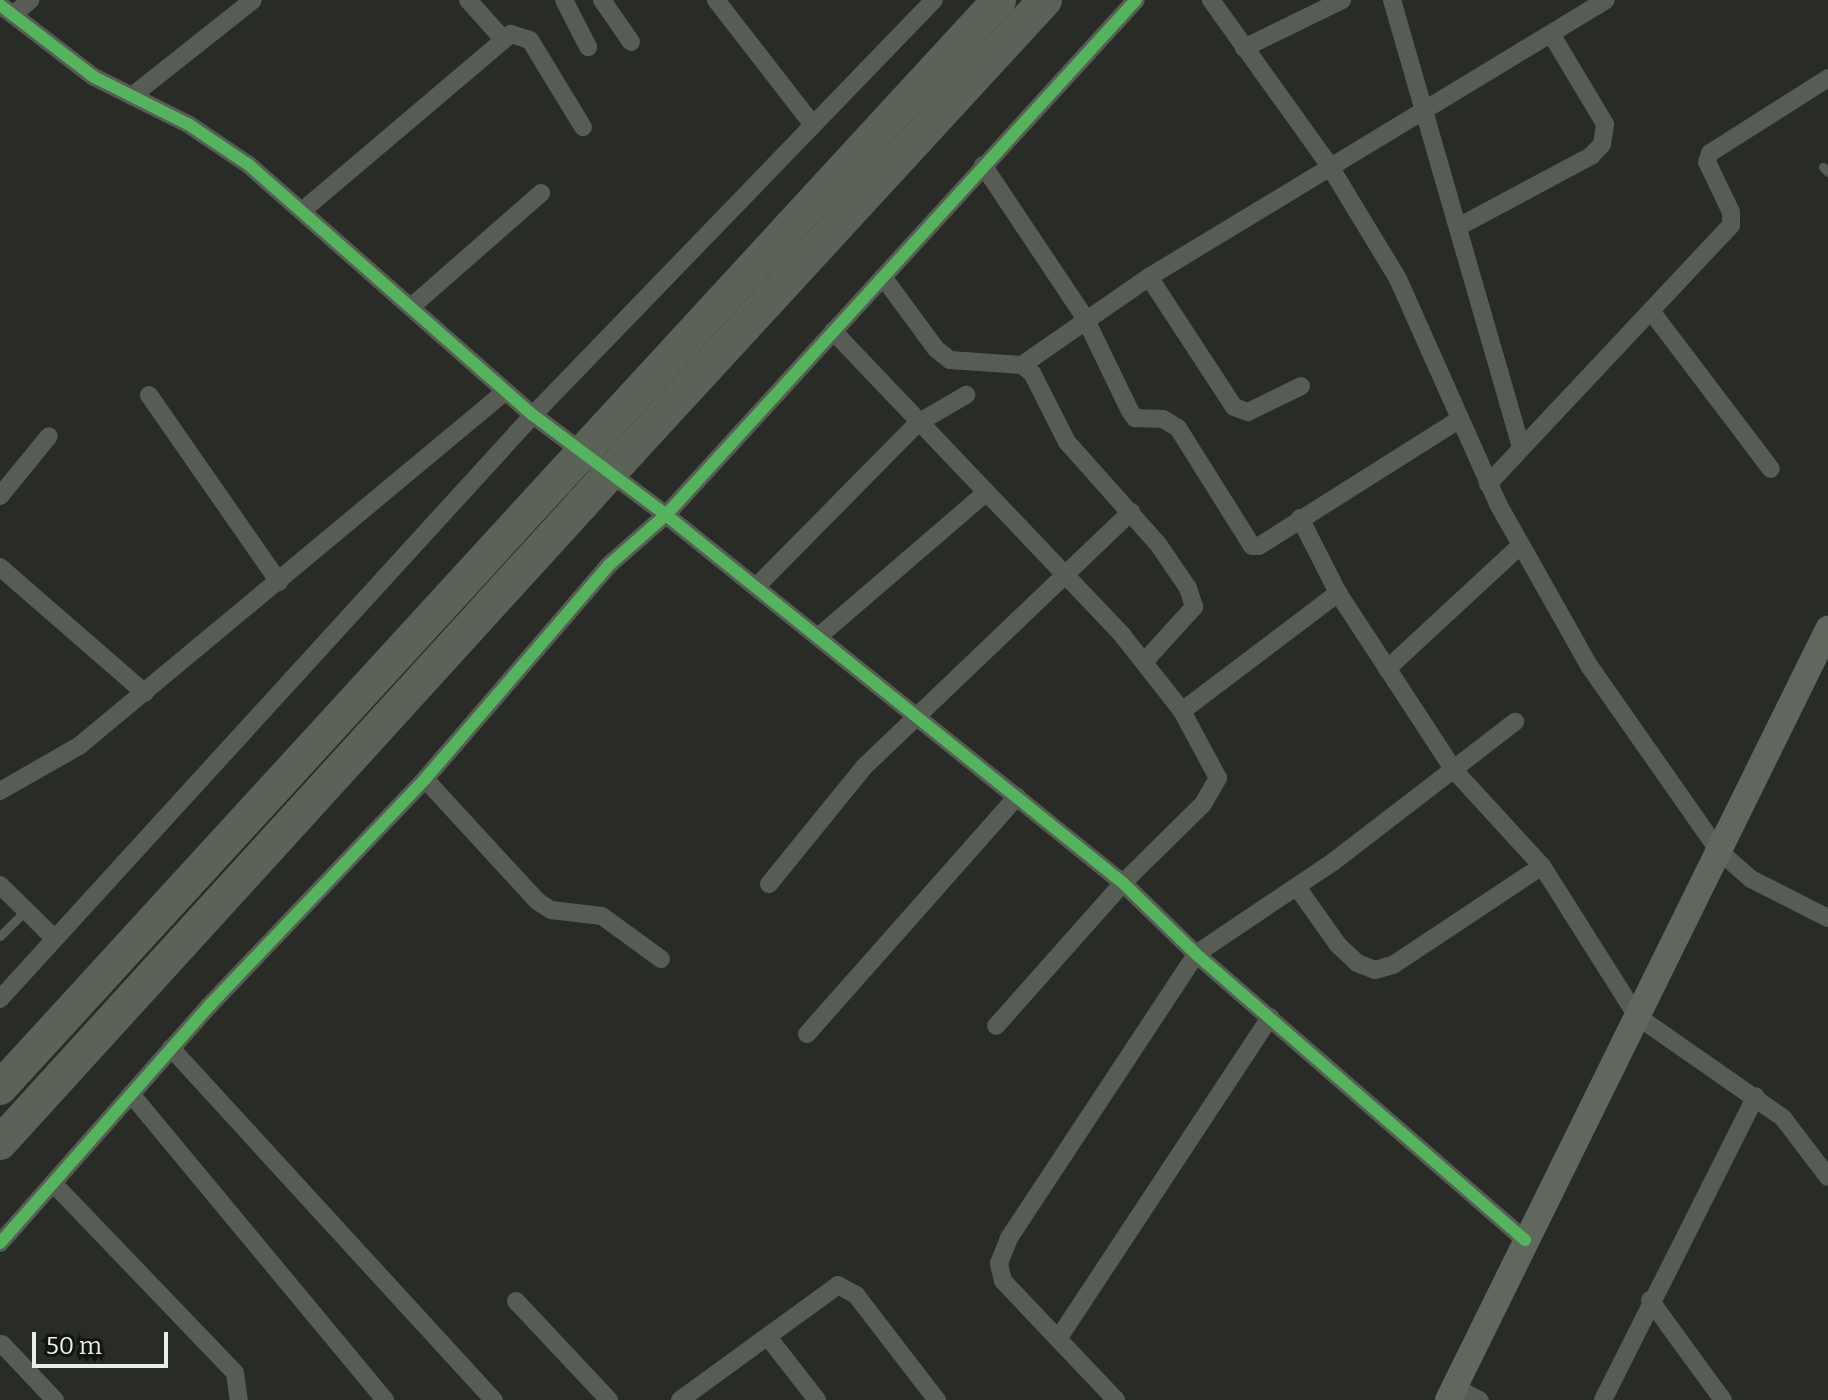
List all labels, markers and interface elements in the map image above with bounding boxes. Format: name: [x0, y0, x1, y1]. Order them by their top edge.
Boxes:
scale bar: [36, 1316, 172, 1366]
text: 50 m: [46, 1332, 102, 1360]

